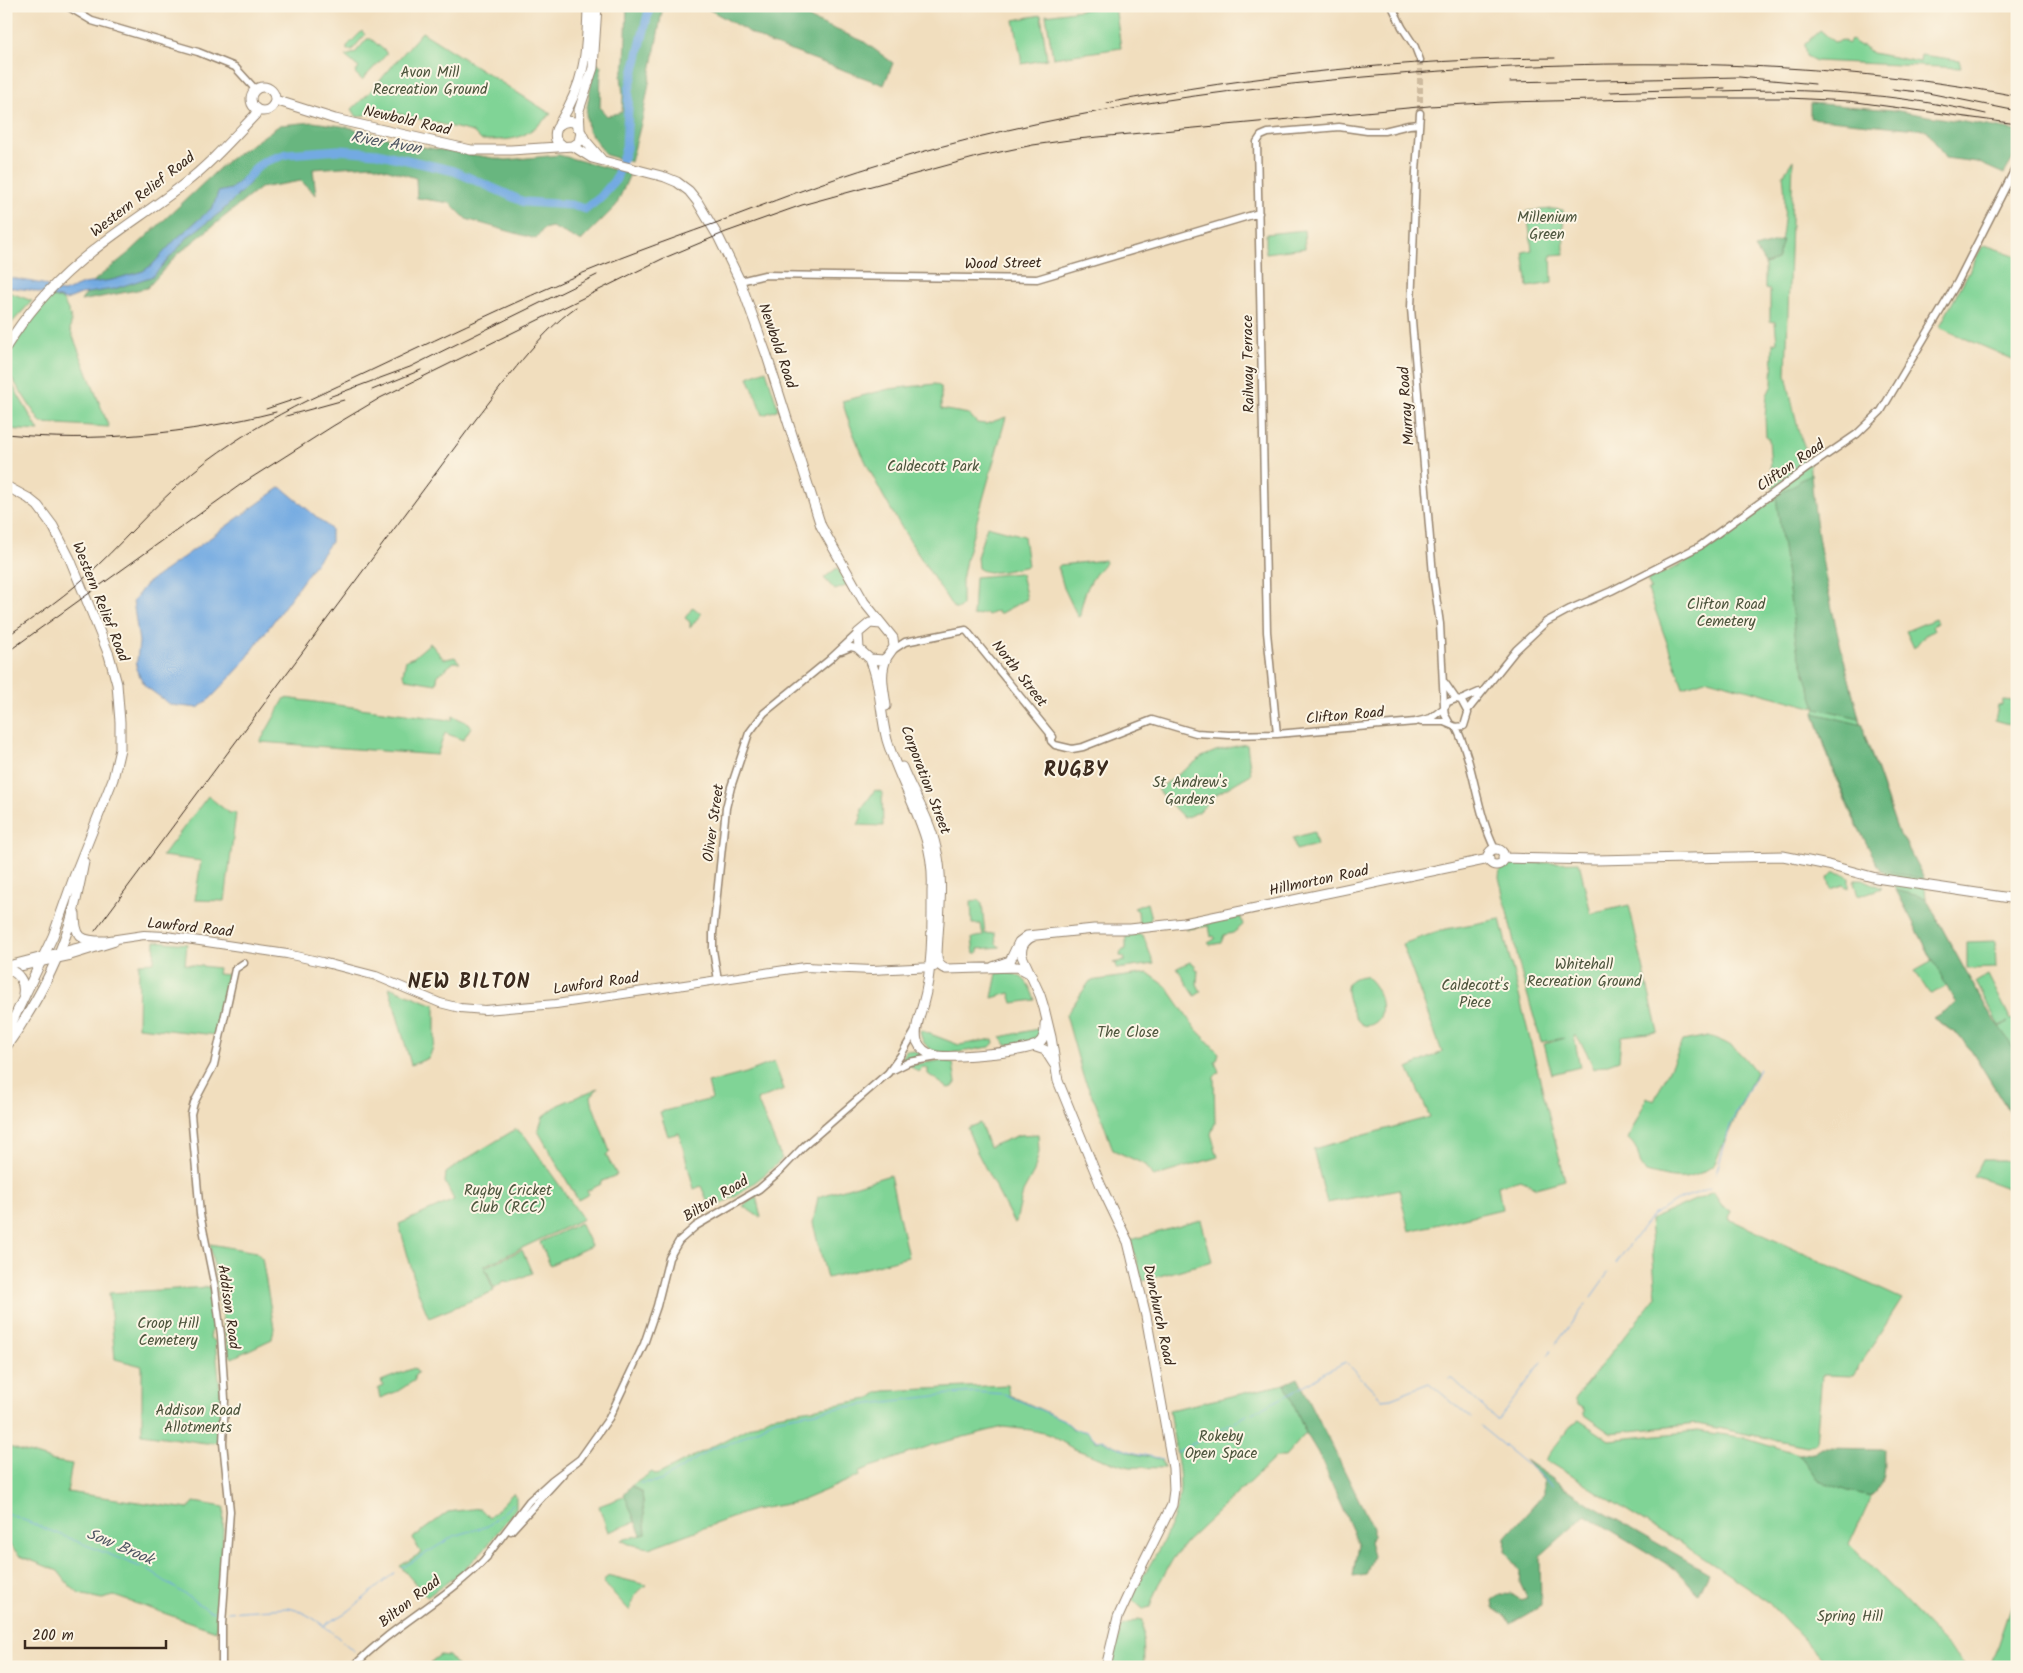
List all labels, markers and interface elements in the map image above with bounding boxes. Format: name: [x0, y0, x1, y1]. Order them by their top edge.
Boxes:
park label: Avon Mill Recreation Ground: [373, 61, 488, 102]
street label: Newbold Road: [361, 99, 454, 143]
water label: River Avon: [349, 125, 425, 162]
street label: Western Relief Road: [85, 146, 201, 244]
park label: Millenium Green: [1517, 206, 1577, 247]
street label: Wood Street: [964, 251, 1042, 277]
street label: Newbold Road: [751, 300, 803, 392]
street label: Railway Terrace: [1236, 314, 1262, 413]
street label: Murray Road: [1392, 365, 1422, 446]
street label: Clifton Road: [1752, 433, 1830, 498]
park label: Caldecott Park: [887, 455, 980, 479]
street label: Western Relief Road: [65, 538, 135, 666]
park label: Clifton Road Cemetery: [1687, 593, 1766, 634]
street label: North Street: [985, 635, 1053, 713]
street label: Clifton Road: [1305, 701, 1386, 731]
street label: Corporation Street: [893, 722, 957, 838]
district label: RUGBY: [1044, 755, 1109, 787]
park label: St Andrew's Gardens: [1153, 771, 1228, 812]
street label: Oliver Street: [697, 782, 731, 864]
street label: Hillmorton Road: [1267, 859, 1372, 903]
street label: Lawford Road: [146, 912, 235, 944]
park label: Whitehall Recreation Ground: [1527, 953, 1642, 994]
street label: Lawford Road: [552, 966, 641, 1002]
district label: NEW BILTON: [408, 967, 530, 999]
park label: Caldecott's Piece: [1441, 974, 1509, 1015]
park label: The Close: [1097, 1021, 1159, 1045]
street label: Bilton Road: [678, 1169, 754, 1229]
park label: Rugby Cricket Club (RCC): [464, 1179, 552, 1220]
street label: Dunchurch Road: [1136, 1262, 1181, 1368]
street label: Addison Road: [210, 1263, 246, 1351]
park label: Croop Hill Cemetery: [137, 1312, 199, 1353]
park label: Addison Road Allotments: [156, 1399, 241, 1440]
park label: Rokeby Open Space: [1185, 1425, 1258, 1466]
water label: Sow Brook: [83, 1522, 160, 1573]
street label: Bilton Road: [374, 1570, 447, 1634]
park label: Spring Hill: [1817, 1605, 1883, 1629]
scale bar: [25, 1618, 166, 1650]
text: 200 m: [32, 1624, 74, 1648]

